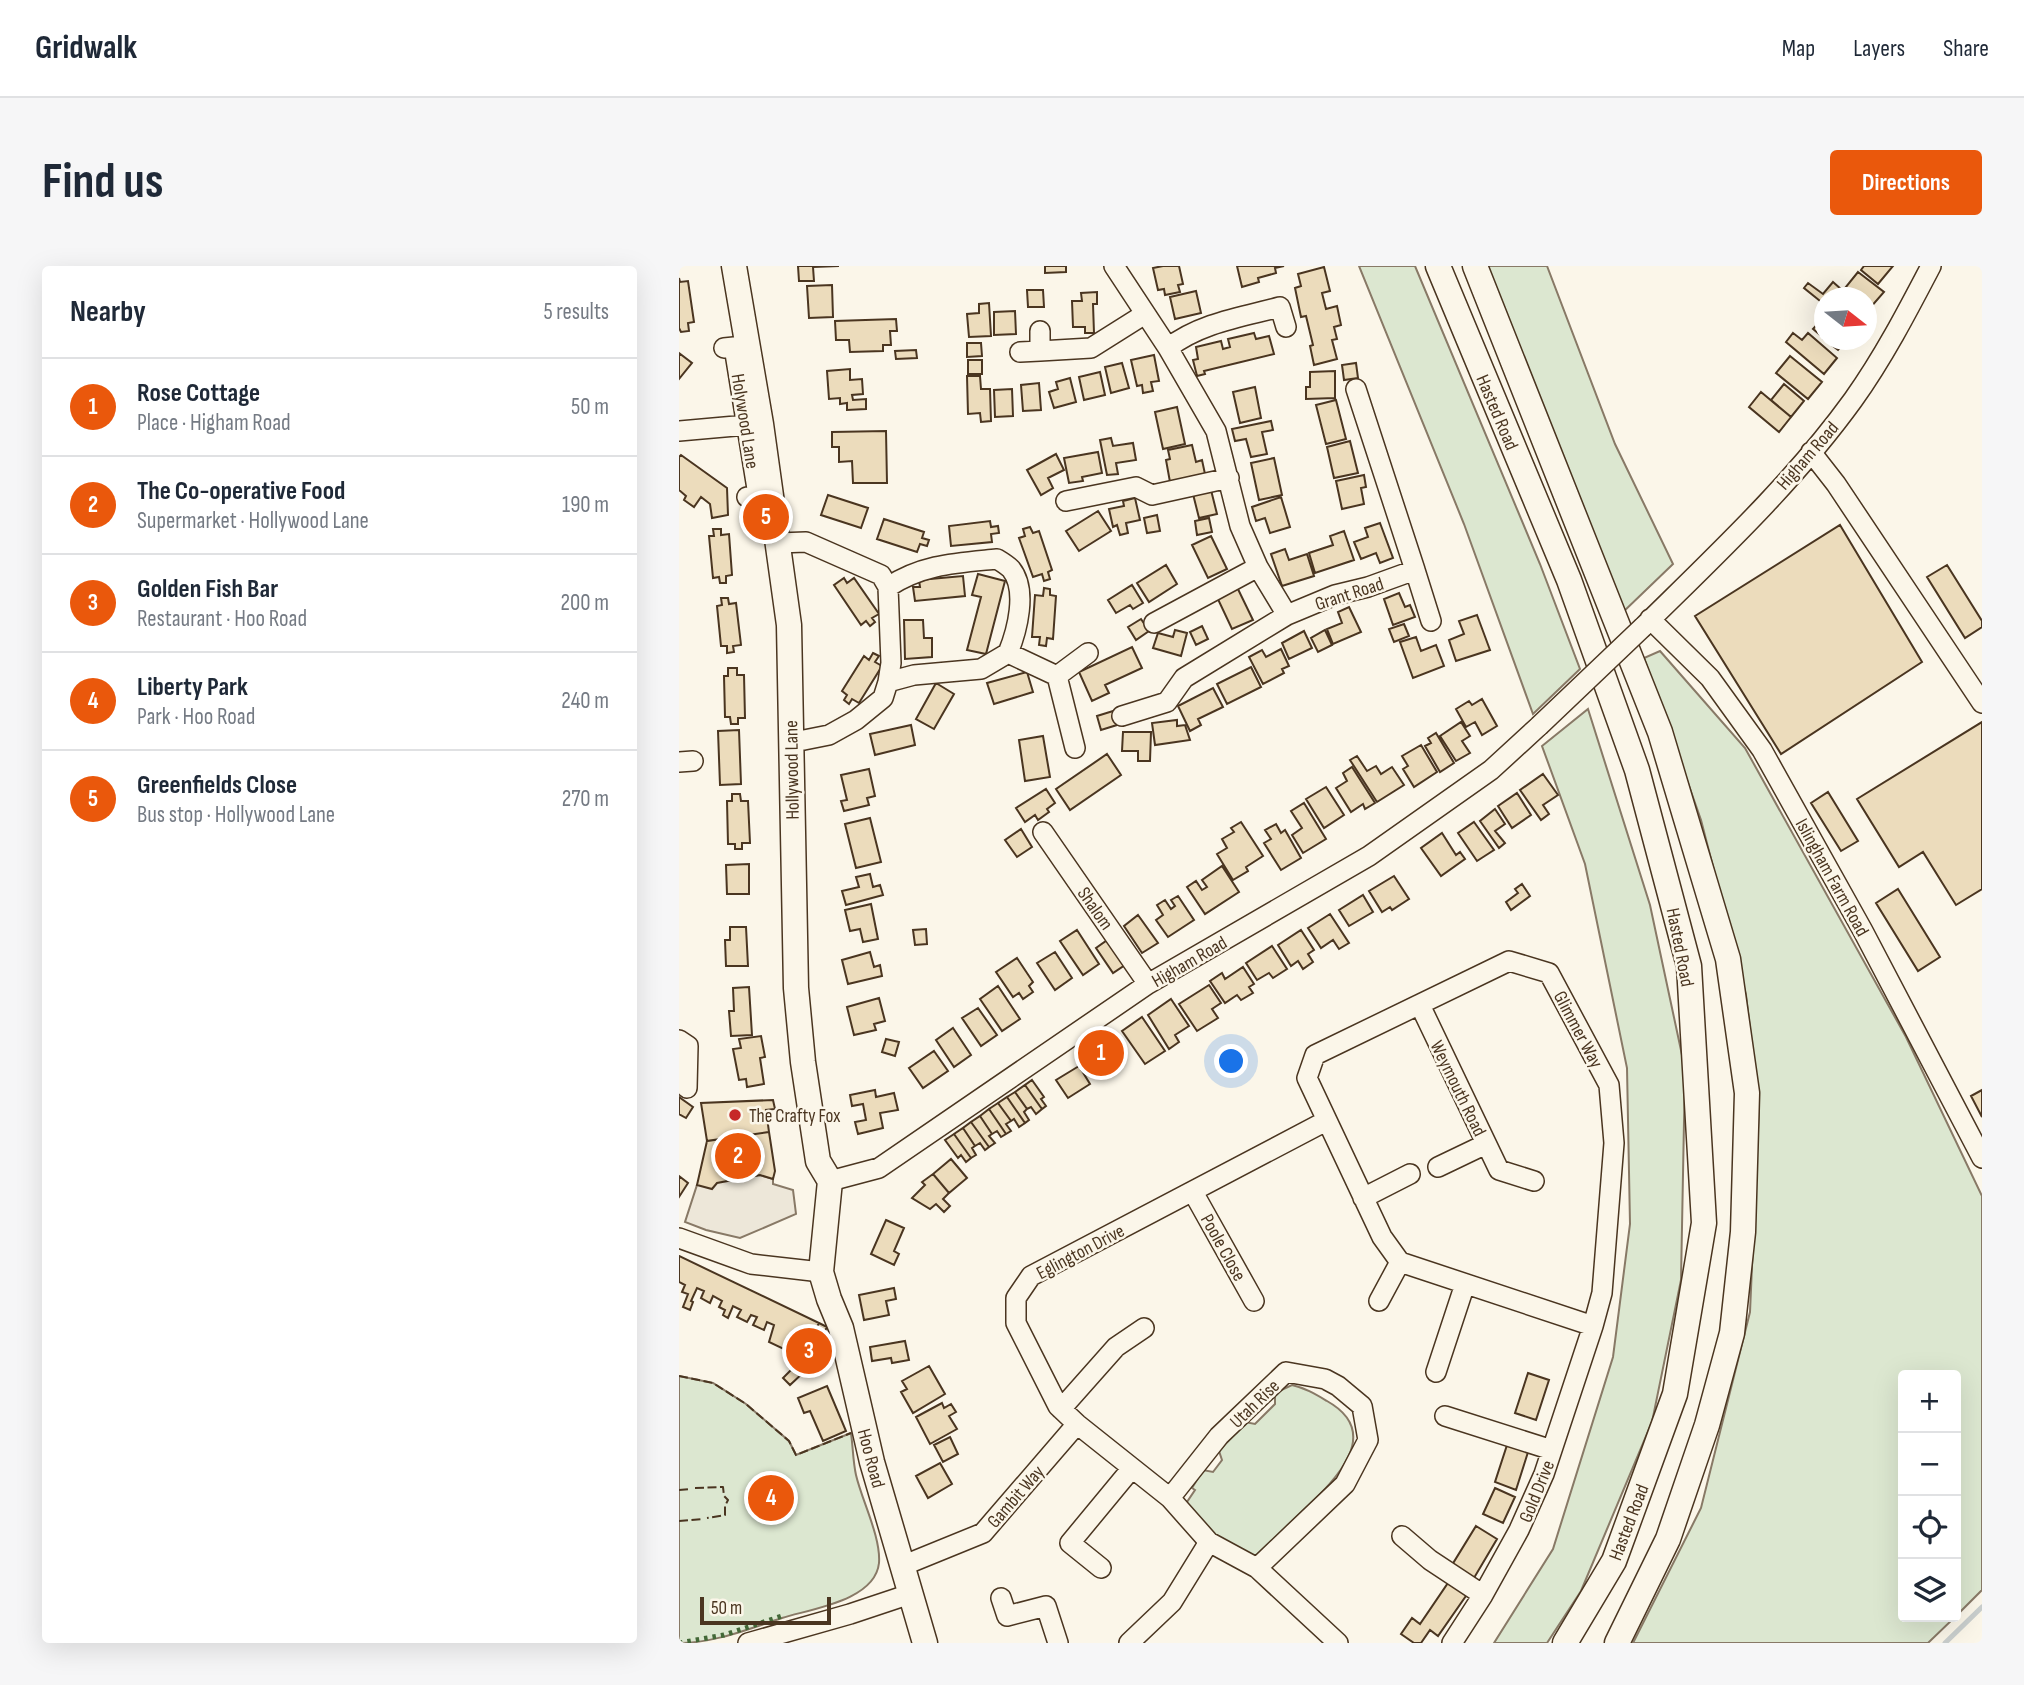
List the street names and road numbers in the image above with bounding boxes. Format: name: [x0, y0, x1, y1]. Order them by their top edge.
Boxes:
street label: Hasted Road: [1470, 371, 1523, 454]
street label: Holywood Lane: [726, 372, 763, 470]
street label: Higham Road: [1772, 417, 1844, 495]
street label: Grant Road: [1312, 573, 1387, 616]
street label: Hollywood Lane: [780, 720, 805, 820]
street label: Islingham Farm Road: [1790, 815, 1874, 941]
street label: Shalom: [1072, 883, 1118, 935]
street label: Hasted Road: [1661, 906, 1698, 989]
street label: Higham Road: [1148, 932, 1231, 993]
street label: Glimmer Way: [1548, 987, 1608, 1073]
street label: Weymouth Road: [1425, 1037, 1491, 1140]
street label: Poole Close: [1195, 1210, 1250, 1285]
street label: Eglington Drive: [1033, 1220, 1129, 1285]
street label: Utah Rise: [1225, 1375, 1285, 1433]
street label: Hoo Road: [852, 1426, 889, 1490]
street label: Gold Drive: [1515, 1457, 1560, 1526]
street label: Gambit Way: [983, 1460, 1050, 1533]
street label: Hasted Road: [1604, 1481, 1654, 1564]

